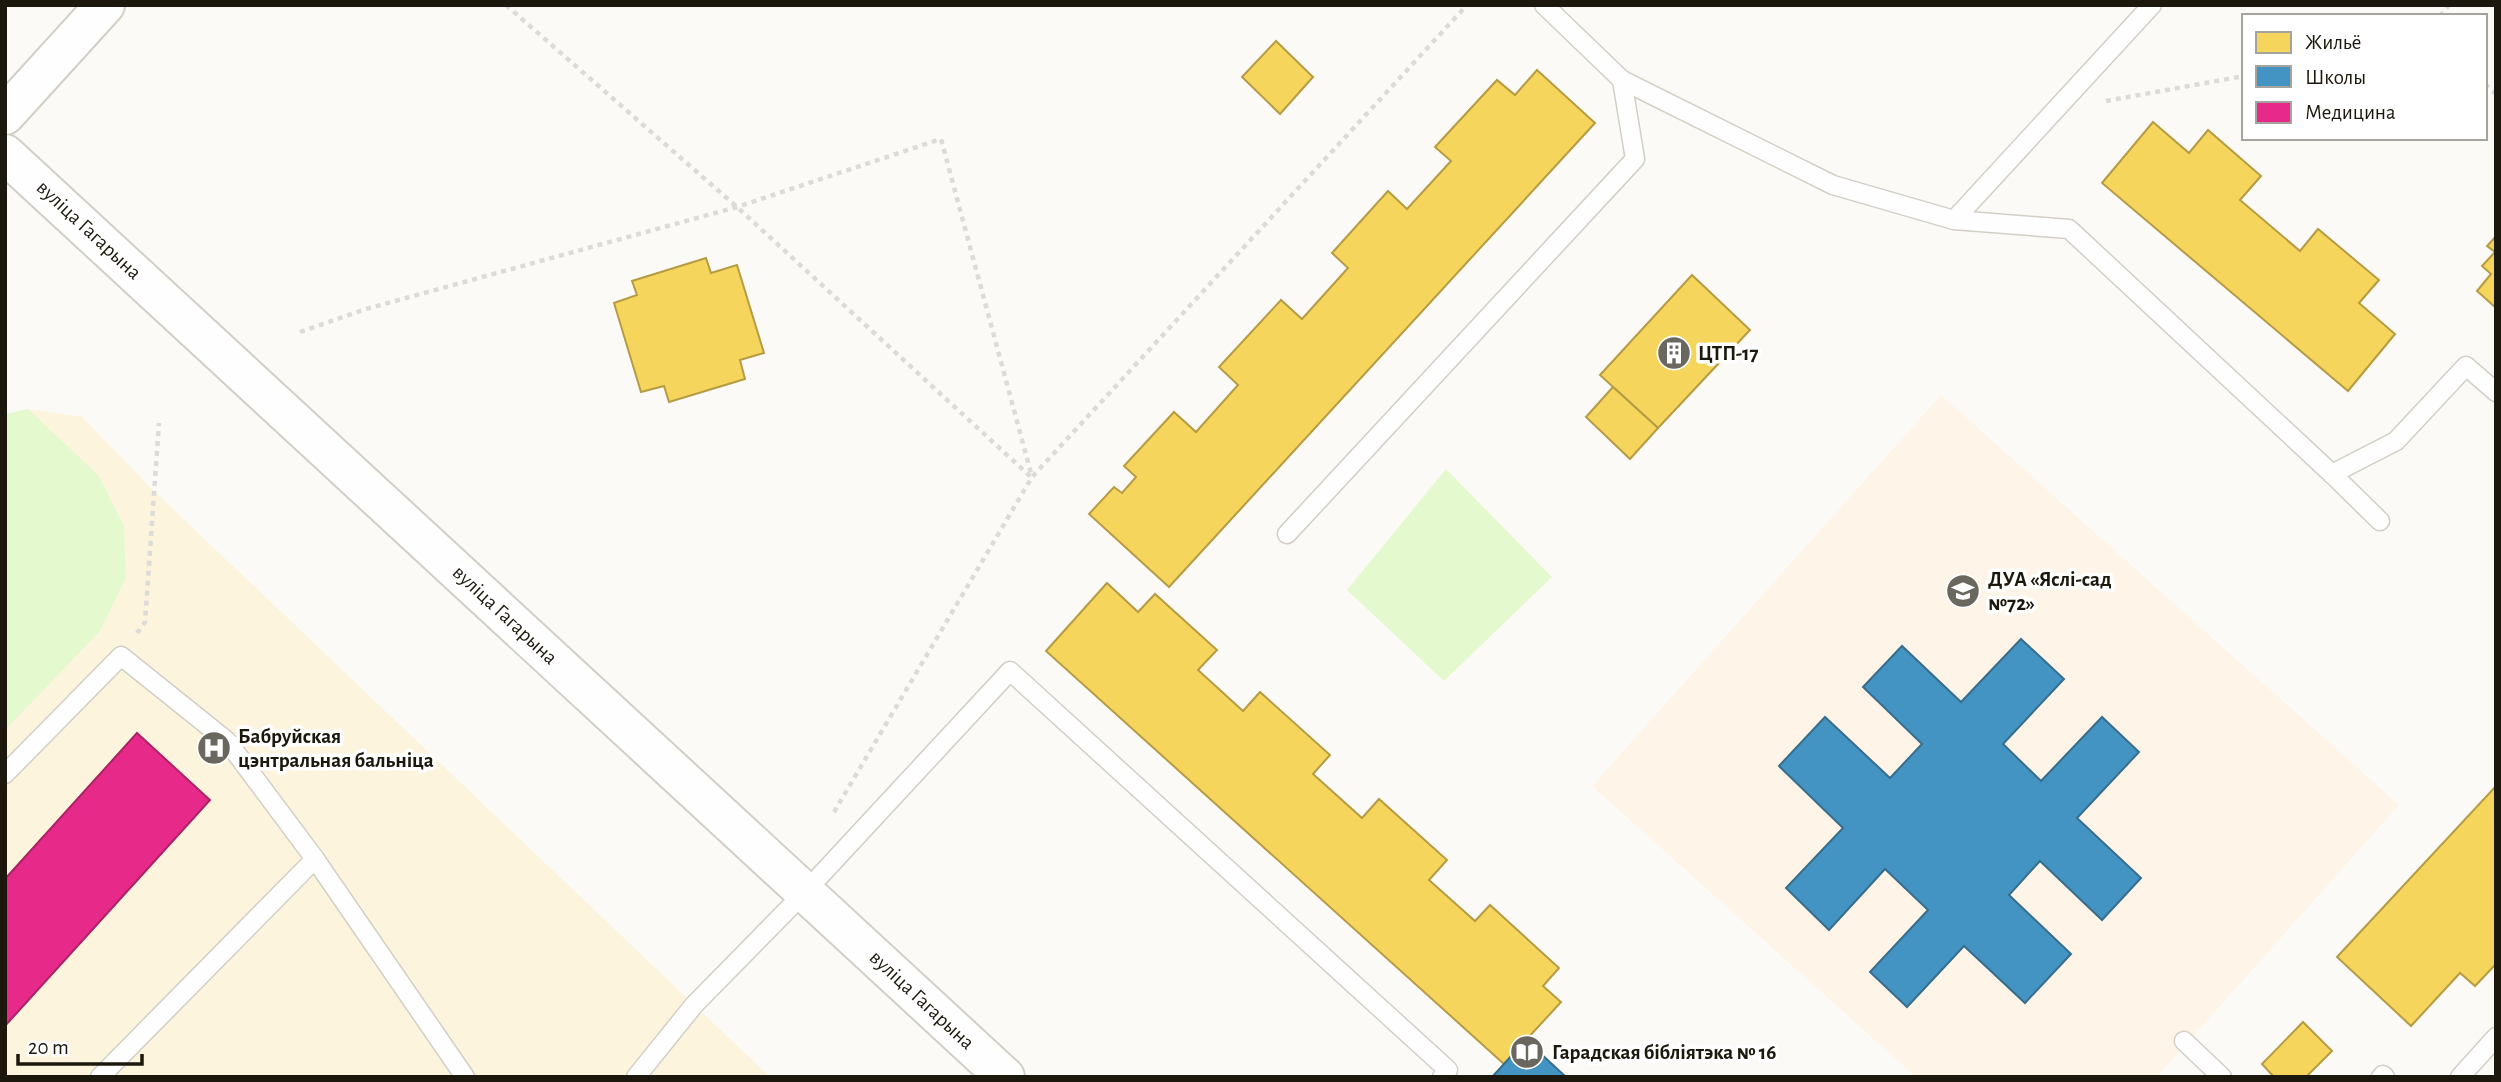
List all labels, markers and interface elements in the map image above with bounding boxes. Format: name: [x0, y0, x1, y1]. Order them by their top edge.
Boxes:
legend: [2242, 14, 2487, 140]
text: Жильё: [2305, 32, 2361, 53]
text: Школы: [2305, 67, 2366, 88]
text: Медицина: [2305, 102, 2396, 123]
street label: вуліца Гагарына: [33, 176, 146, 284]
building icon: ЦТП-17: [1655, 334, 1693, 372]
place label: ЦТП-17: [1698, 343, 1759, 364]
street label: вуліца Гагарына: [449, 561, 562, 669]
place label: ДУА «Яслі-сад №72»: [1988, 569, 2112, 614]
school or university icon: ДУА «Яслі-сад №72»: [1944, 572, 1982, 610]
place label: Бабруйская цэнтральная бальніца: [238, 726, 434, 771]
hospital icon: Бабруйская цэнтральная бальніца: [195, 729, 233, 767]
street label: вуліца Гагарына: [866, 946, 979, 1054]
scale bar: [18, 1023, 142, 1066]
library icon: Гарадская бібліятэка № 16: [1508, 1033, 1546, 1071]
text: 20 m: [28, 1037, 69, 1058]
place label: Гарадская бібліятэка № 16: [1552, 1042, 1776, 1063]

